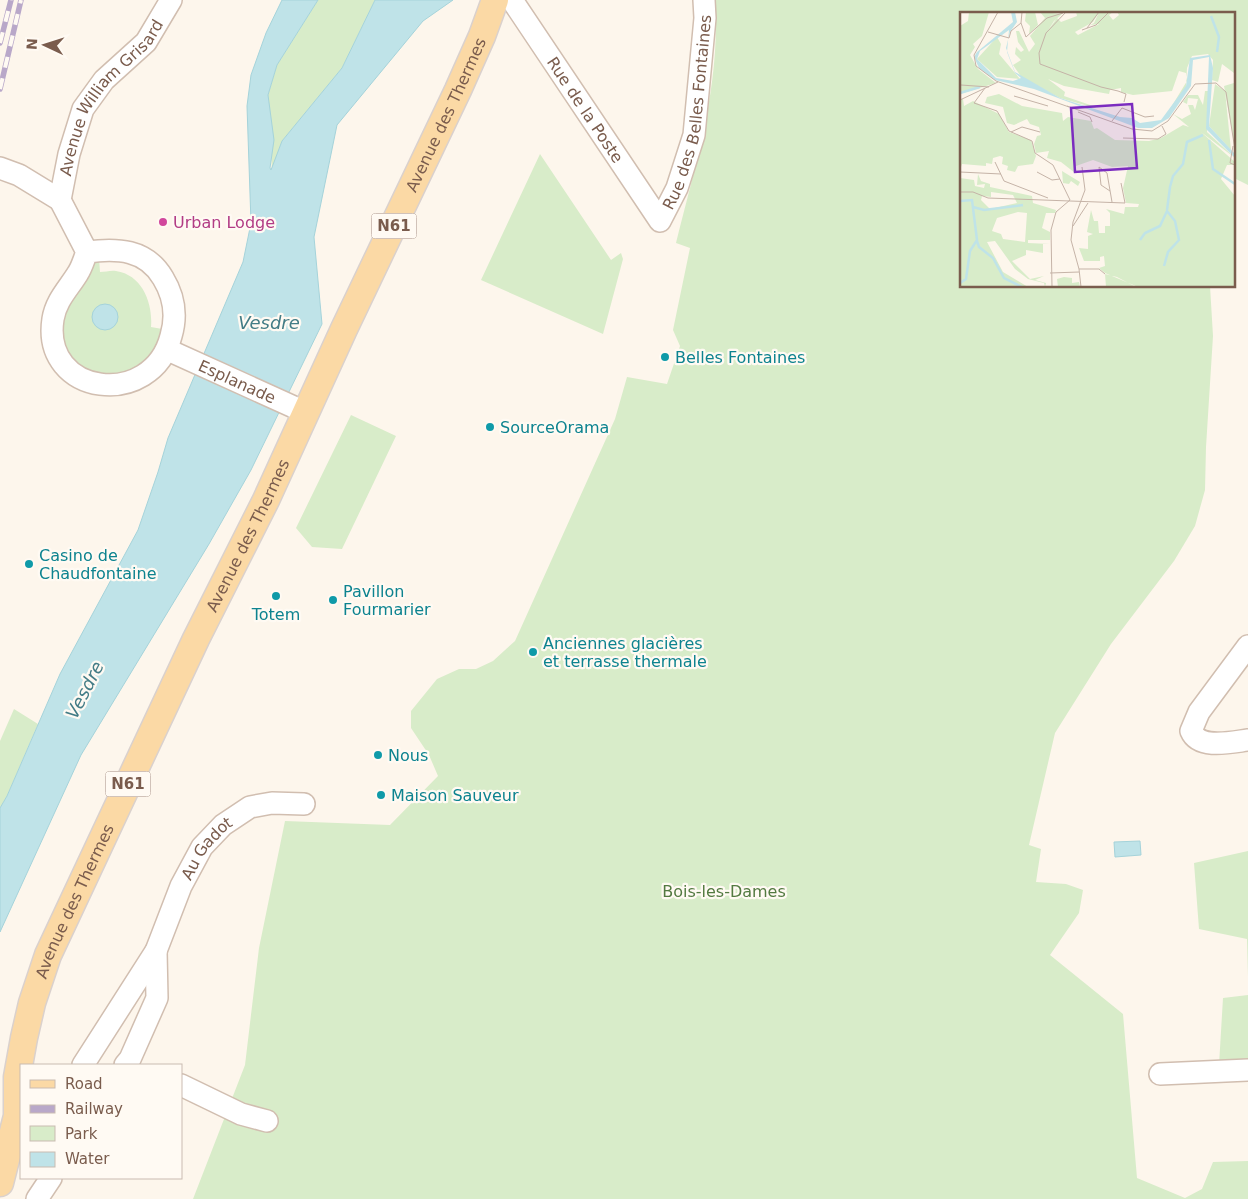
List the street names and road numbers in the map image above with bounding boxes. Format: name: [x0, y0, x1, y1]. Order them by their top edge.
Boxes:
street label: Rue des Belles Fontaines: [659, 14, 715, 213]
street label: Avenue William Grisard: [56, 16, 167, 178]
street label: Avenue des Thermes: [402, 35, 490, 195]
street label: Rue de la Poste: [543, 53, 627, 166]
road number: N61: [372, 214, 416, 238]
street label: Esplanade: [195, 356, 279, 408]
street label: Avenue des Thermes: [202, 456, 293, 615]
road number: N61: [106, 772, 150, 796]
street label: Au Gadot: [177, 813, 236, 883]
street label: Avenue des Thermes: [32, 821, 118, 981]

